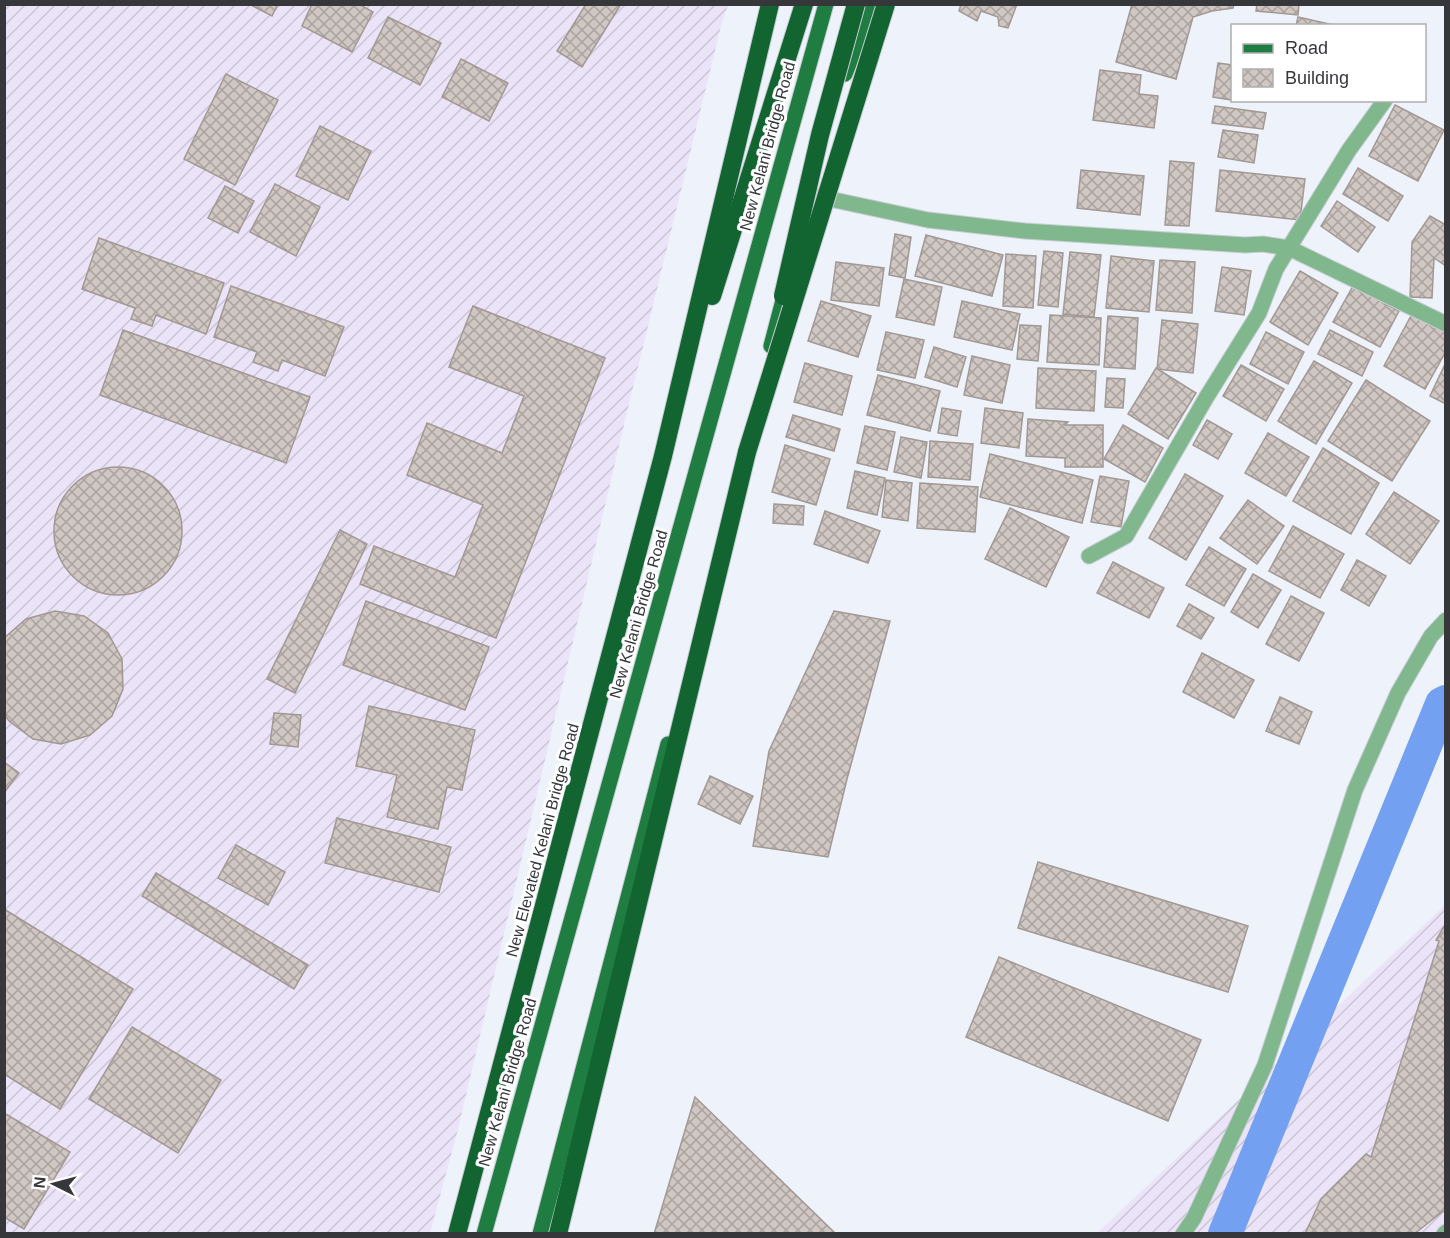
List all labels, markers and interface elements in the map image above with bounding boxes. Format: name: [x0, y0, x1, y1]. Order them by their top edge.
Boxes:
legend: [1231, 24, 1426, 102]
text: Road: [1285, 38, 1328, 58]
street label: New Kelani Bridge Road: [737, 60, 798, 233]
text: Building: [1285, 68, 1349, 88]
street label: New Kelani Bridge Road: [606, 528, 671, 700]
street label: New Elevated Kelani Bridge Road: [503, 722, 582, 959]
street label: New Kelani Bridge Road: [475, 996, 540, 1168]
north arrow: [24, 1154, 84, 1214]
text: N: [31, 1176, 49, 1189]

